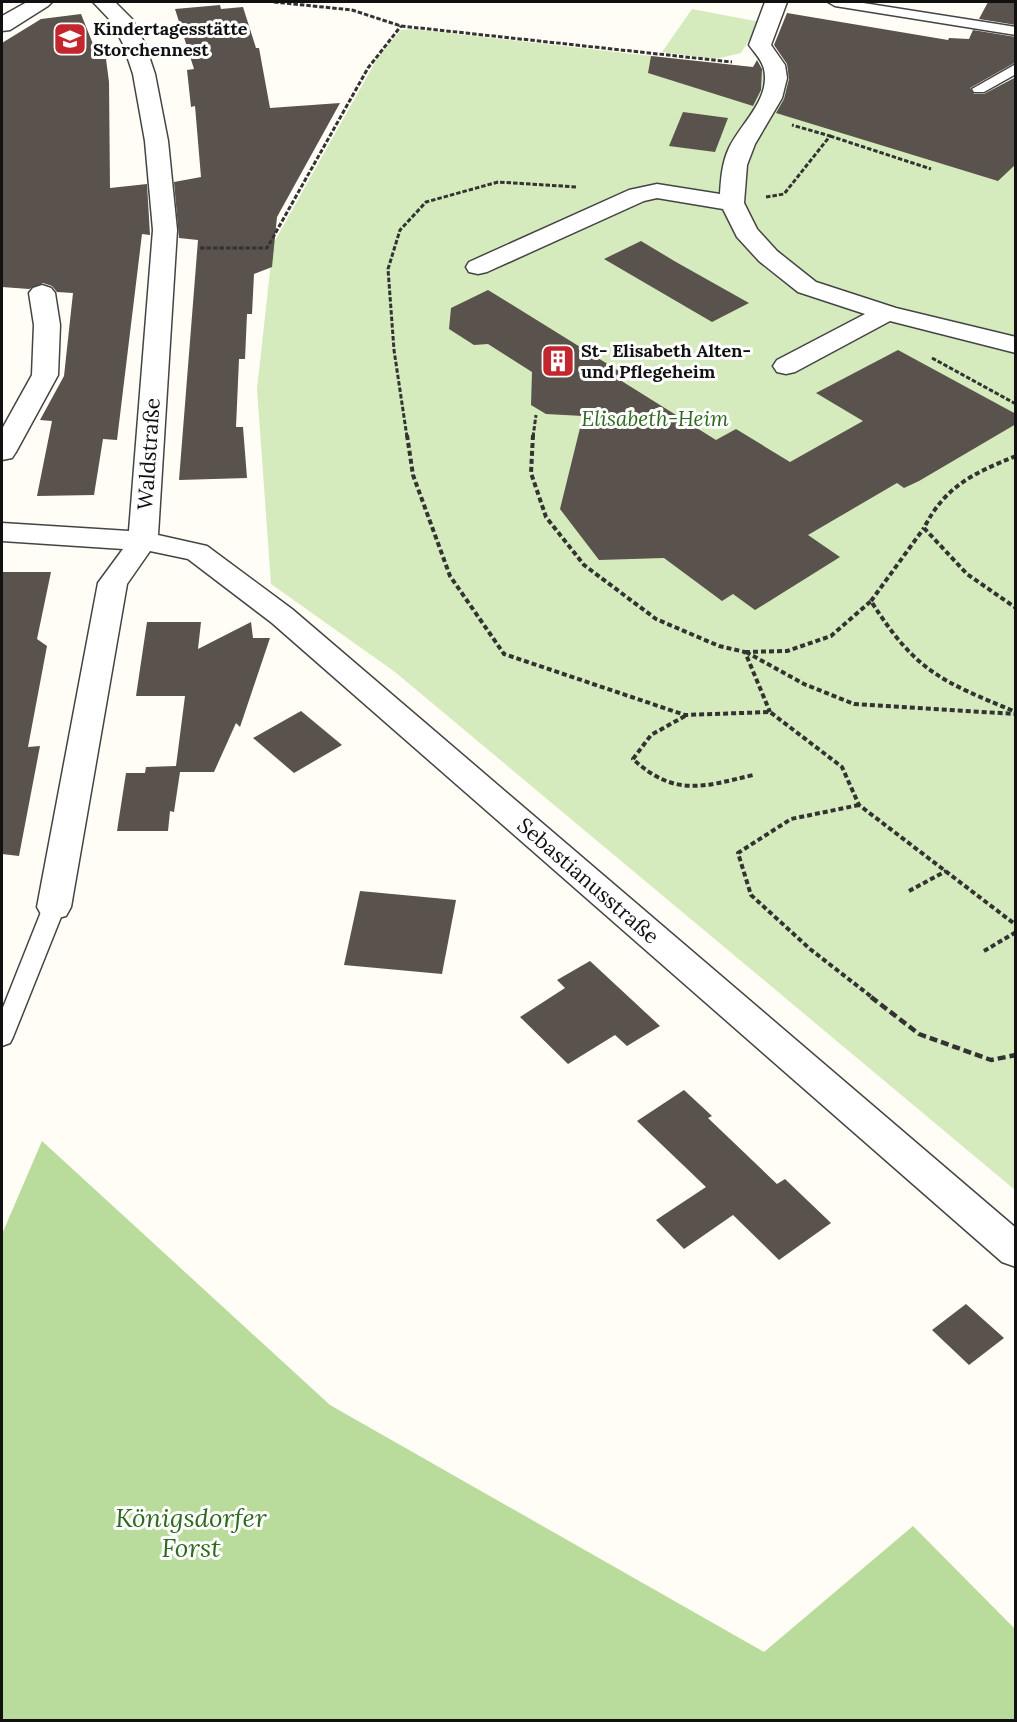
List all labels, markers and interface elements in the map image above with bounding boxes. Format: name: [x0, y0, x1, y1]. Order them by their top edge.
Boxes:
place label: Kindertagesstätte Storchennest: [93, 17, 248, 61]
school or university icon: Kindertagesstätte Storchennest: [52, 21, 88, 57]
place label: St- Elisabeth Alten- und Pflegeheim: [581, 339, 751, 383]
building icon: St- Elisabeth Alten- und Pflegeheim: [540, 343, 576, 379]
street label: Waldstraße: [131, 397, 166, 511]
park label: Elisabeth-Heim: [581, 405, 729, 432]
street label: Sebastianusstraße: [512, 812, 665, 950]
park label: Königsdorfer Forst: [115, 1501, 267, 1564]

